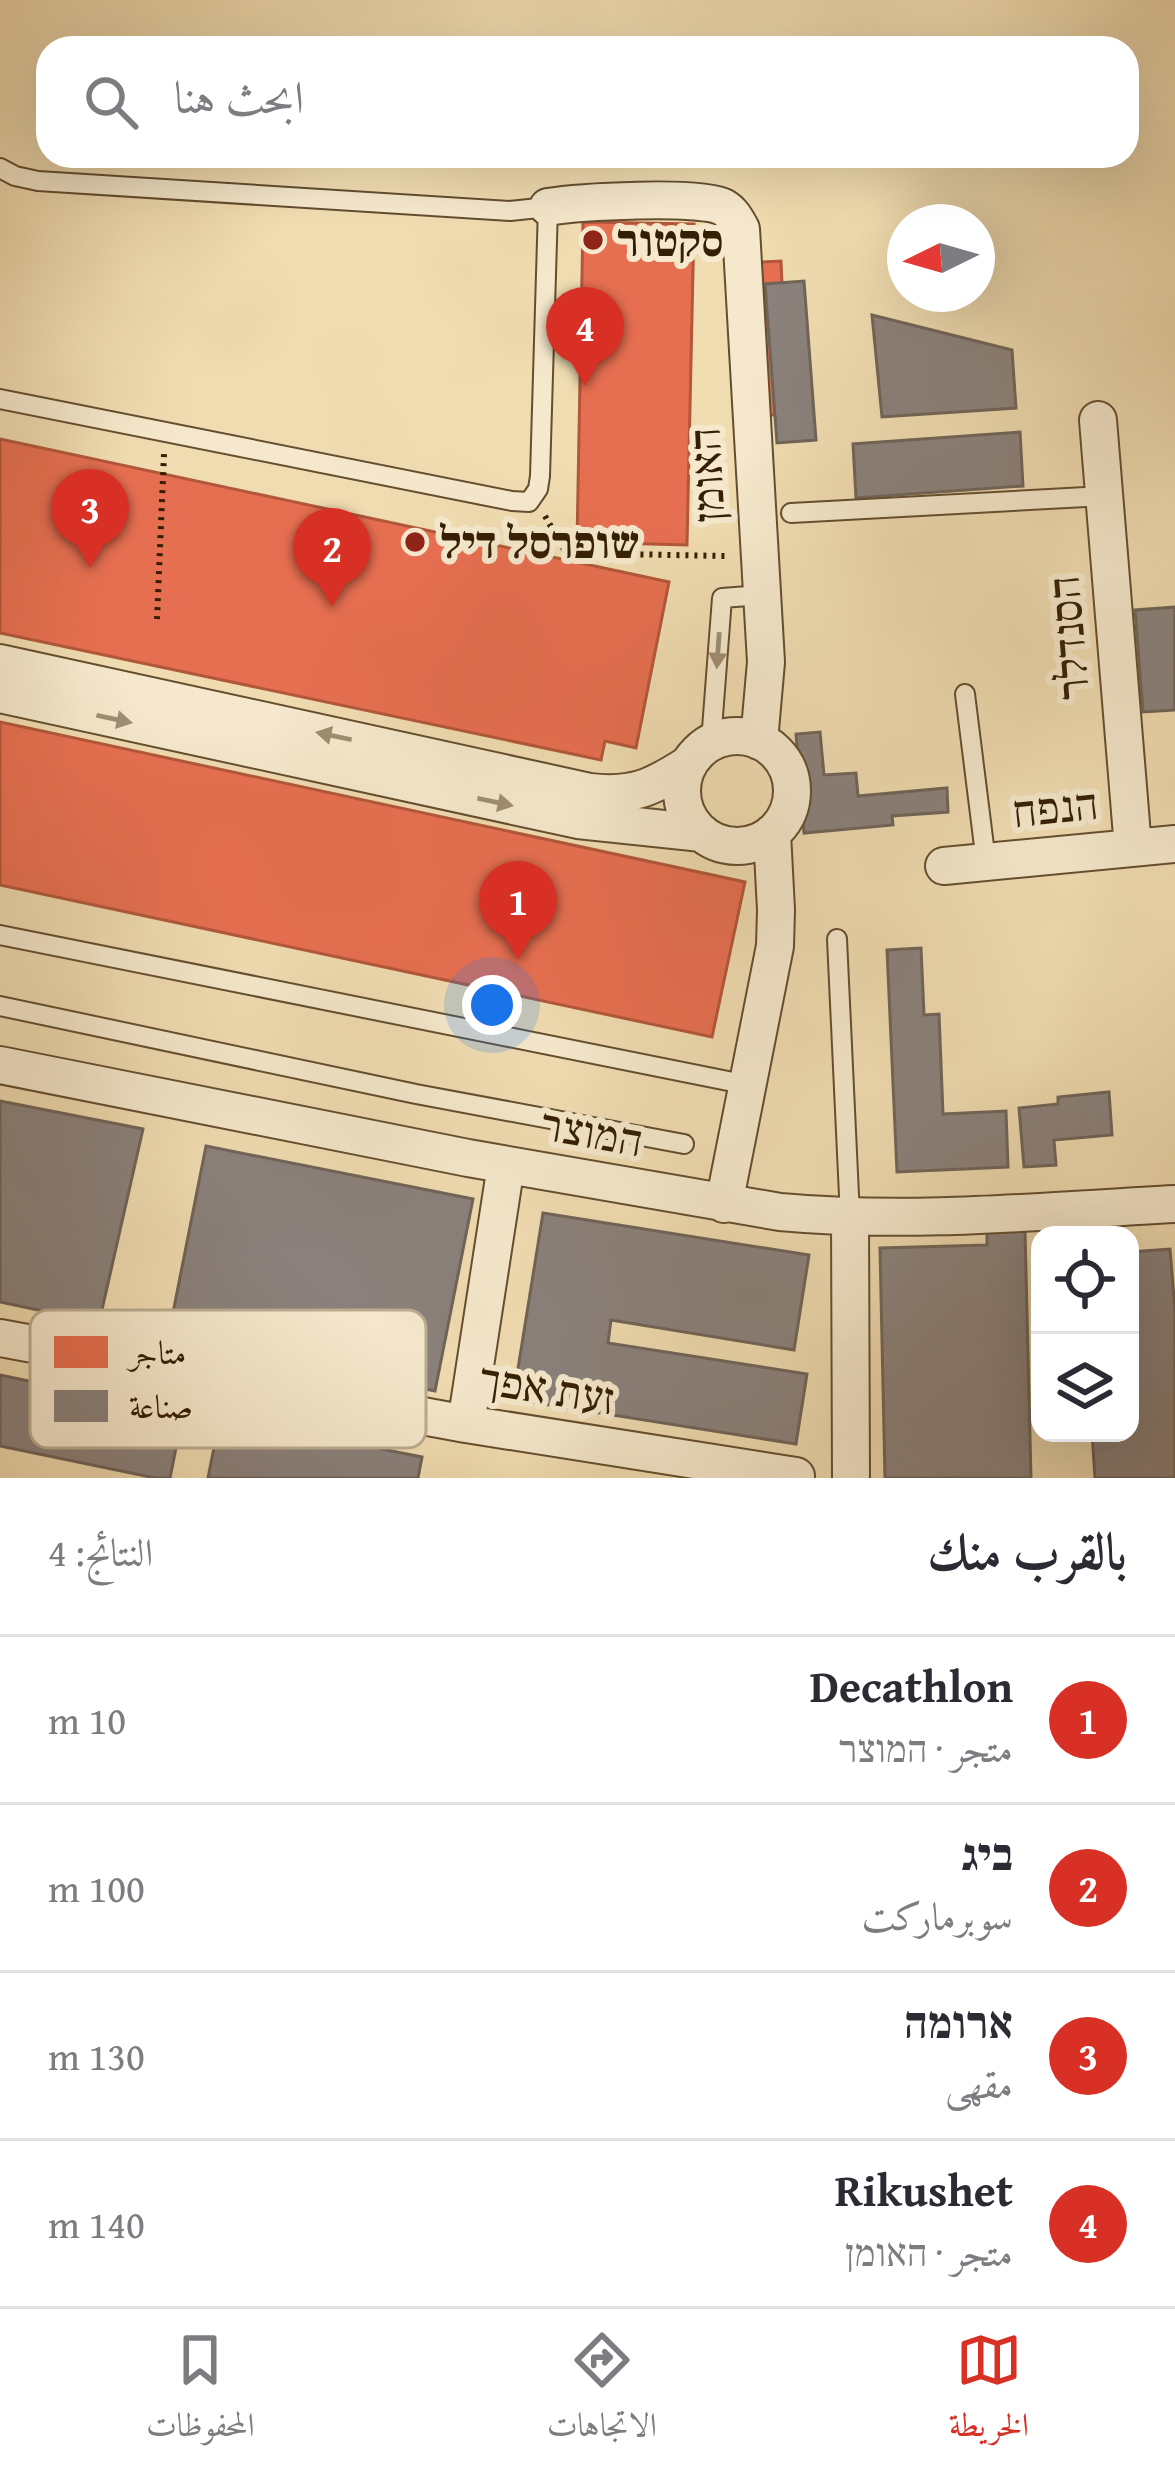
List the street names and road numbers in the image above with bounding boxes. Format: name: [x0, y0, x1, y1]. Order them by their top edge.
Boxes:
street label: האומן: [671, 426, 740, 524]
street label: הסנדלר: [1030, 573, 1105, 703]
street label: הנפח: [1009, 770, 1101, 843]
street label: המוצר: [536, 1091, 648, 1172]
street label: זעת אפך: [475, 1345, 620, 1430]

